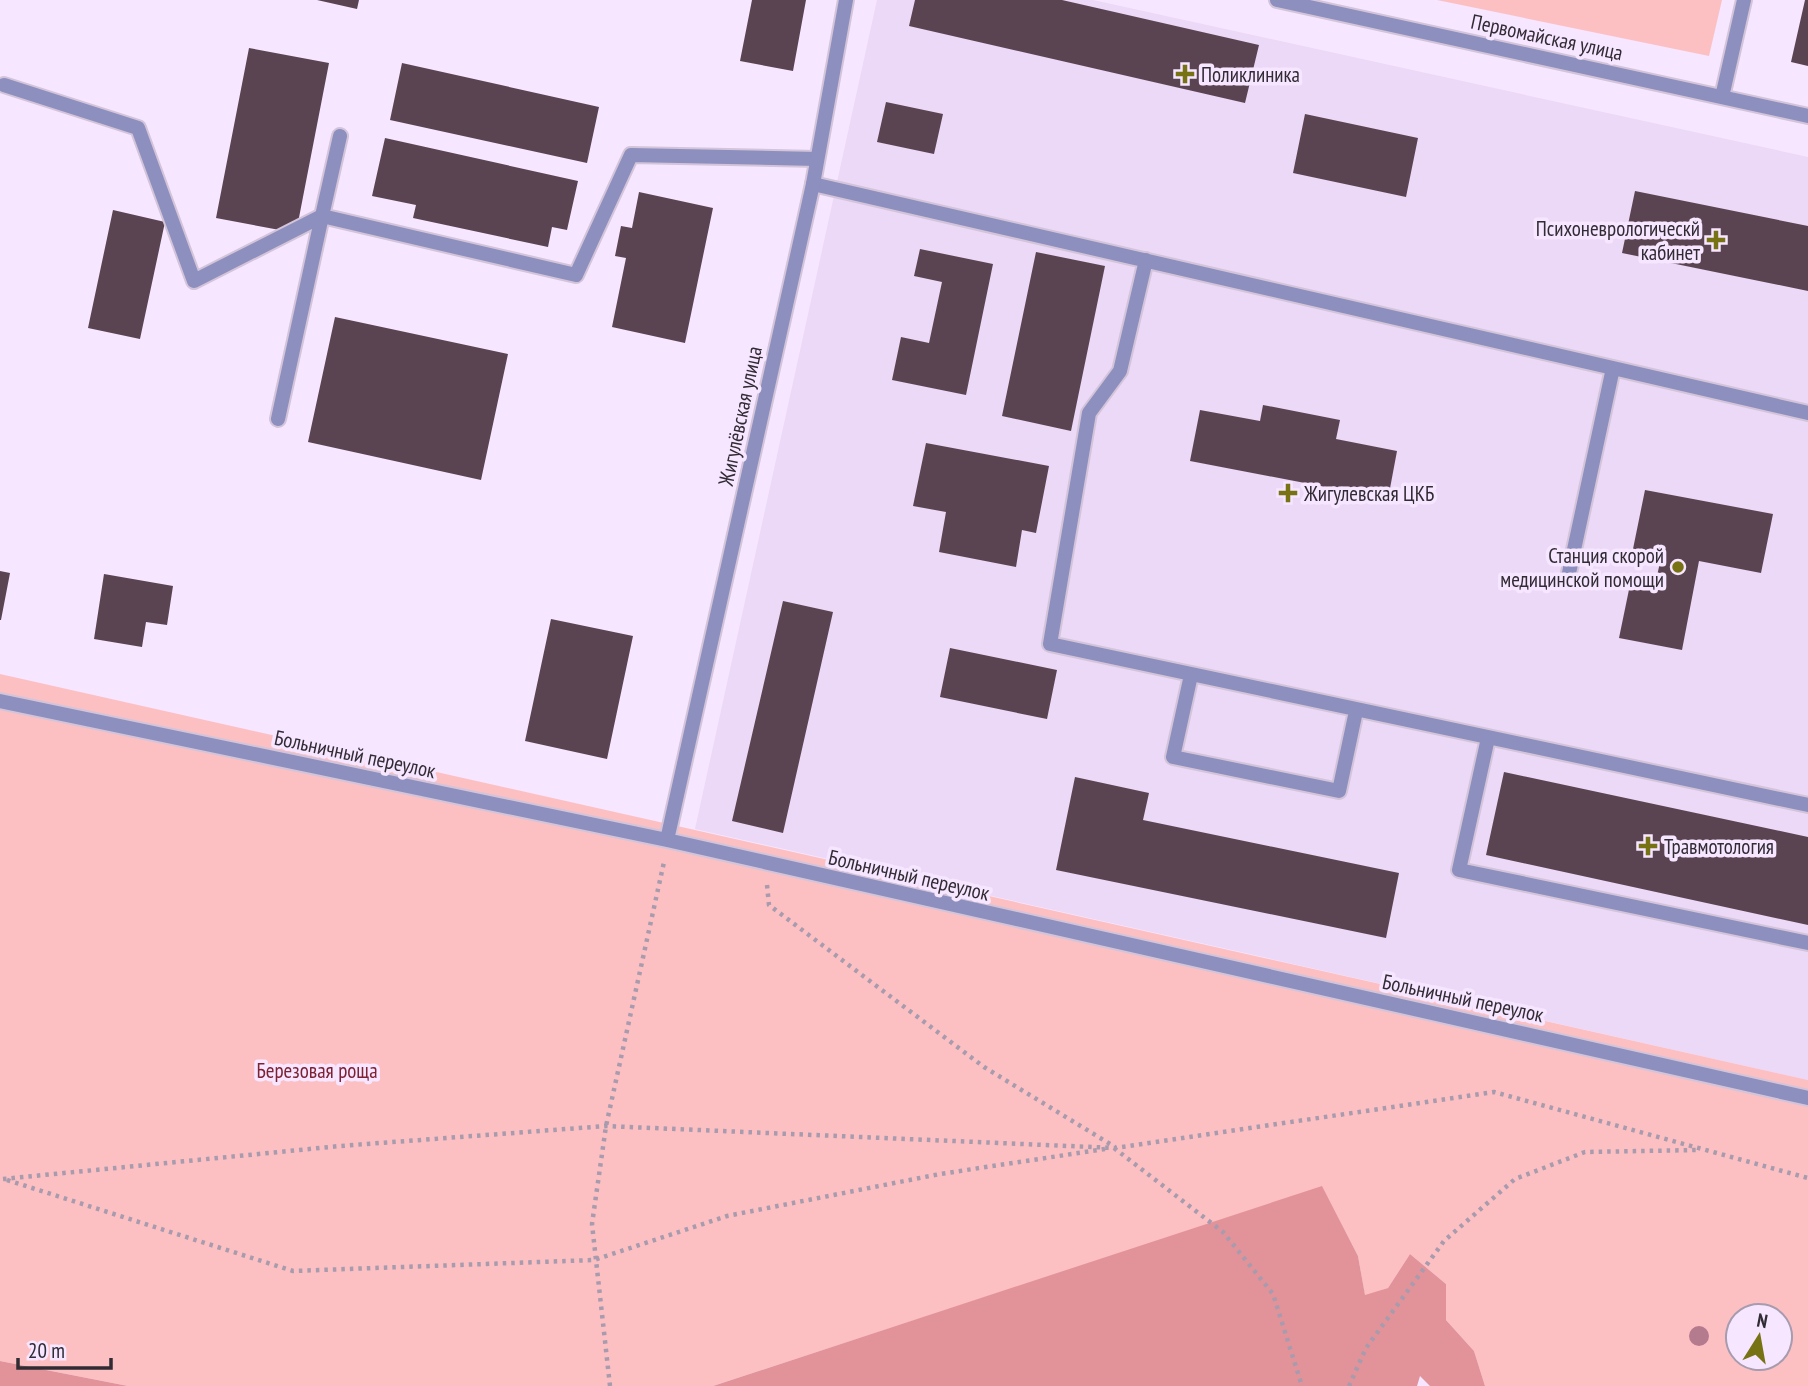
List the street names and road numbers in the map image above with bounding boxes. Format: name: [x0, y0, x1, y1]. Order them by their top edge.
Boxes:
street label: Первомайская улица: [1469, 8, 1625, 66]
street label: Жигулёвская улица: [712, 344, 768, 489]
street label: Больничный переулок: [272, 724, 438, 784]
street label: Больничный переулок: [826, 843, 992, 907]
street label: Больничный переулок: [1380, 968, 1546, 1028]

